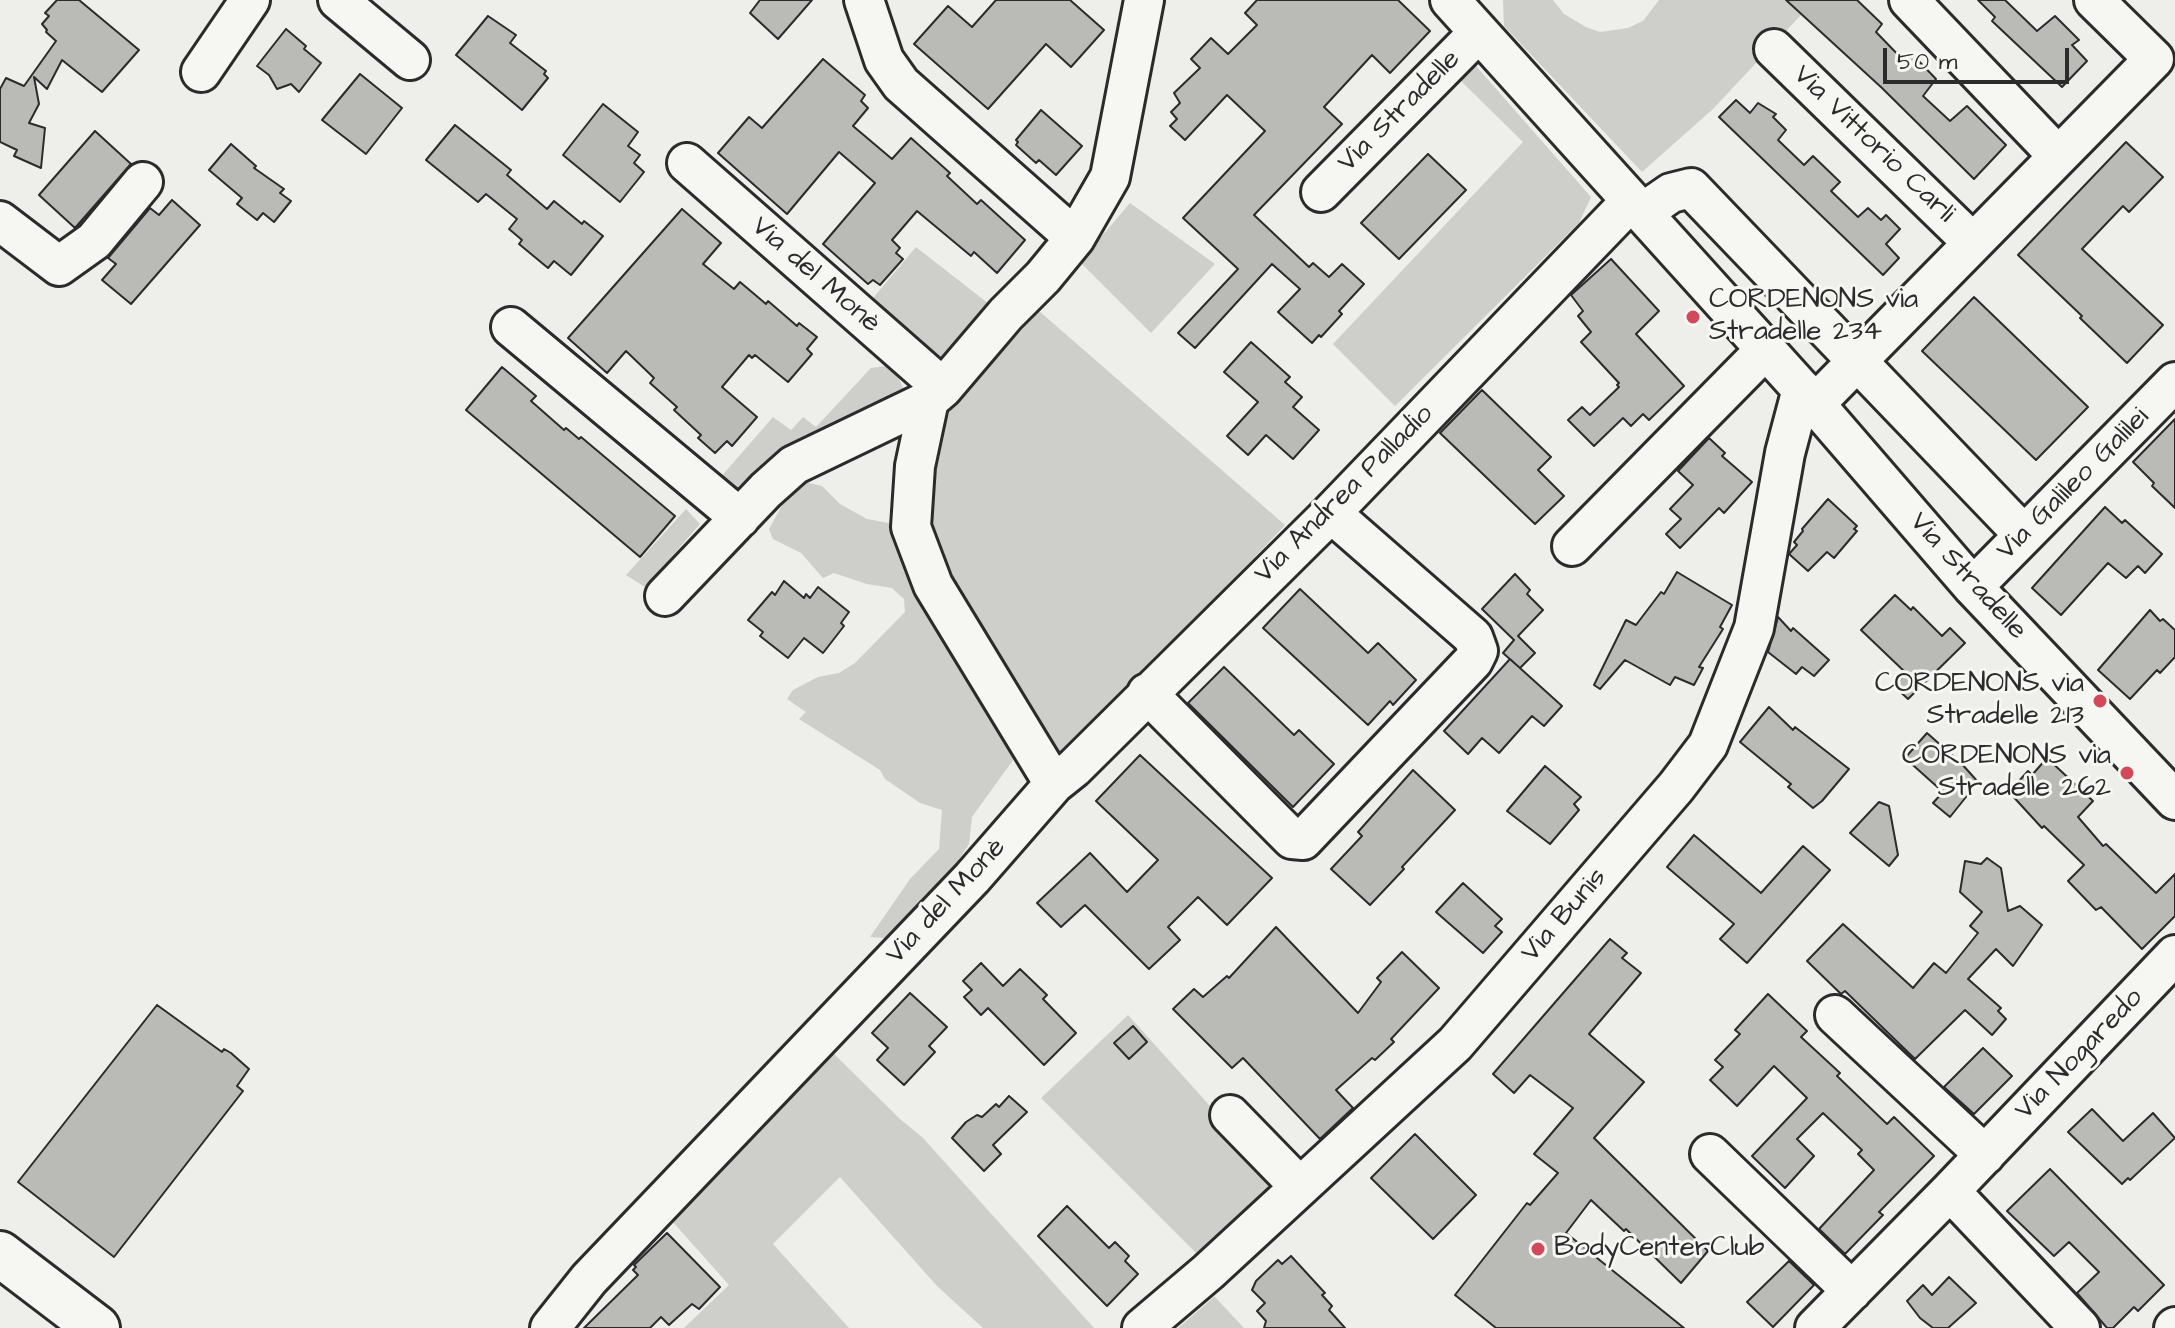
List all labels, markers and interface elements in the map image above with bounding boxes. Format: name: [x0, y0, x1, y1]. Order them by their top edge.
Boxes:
scale bar: [1887, 32, 2073, 82]
street label: Via Stradelle: [1332, 44, 1468, 180]
text: 50 m: [1897, 45, 1957, 79]
street label: Via Vittorio Carli: [1785, 59, 1961, 231]
street label: Via del Monè: [743, 211, 887, 341]
place label: CORDENONS via Stradelle 234: [1709, 284, 1918, 350]
marker: CORDENONS via Stradelle 234: [1684, 308, 1702, 326]
street label: Via Andrea Palladio: [1249, 399, 1441, 591]
street label: Via Galileo Galilei: [1991, 402, 2157, 568]
street label: Via Stradelle: [1901, 506, 2033, 648]
place label: CORDENONS via Stradelle 213: [1875, 668, 2084, 734]
marker: CORDENONS via Stradelle 213: [2091, 692, 2109, 710]
place label: CORDENONS via Stradelle 262: [1902, 740, 2111, 806]
marker: CORDENONS via Stradelle 262: [2118, 764, 2136, 782]
street label: Via del Monè: [880, 832, 1014, 972]
street label: Via Bunis: [1515, 862, 1615, 970]
street label: Via Nogaredo: [2009, 982, 2151, 1128]
place label: BodyCenterClub: [1554, 1232, 1764, 1266]
marker: BodyCenterClub: [1529, 1240, 1547, 1258]

